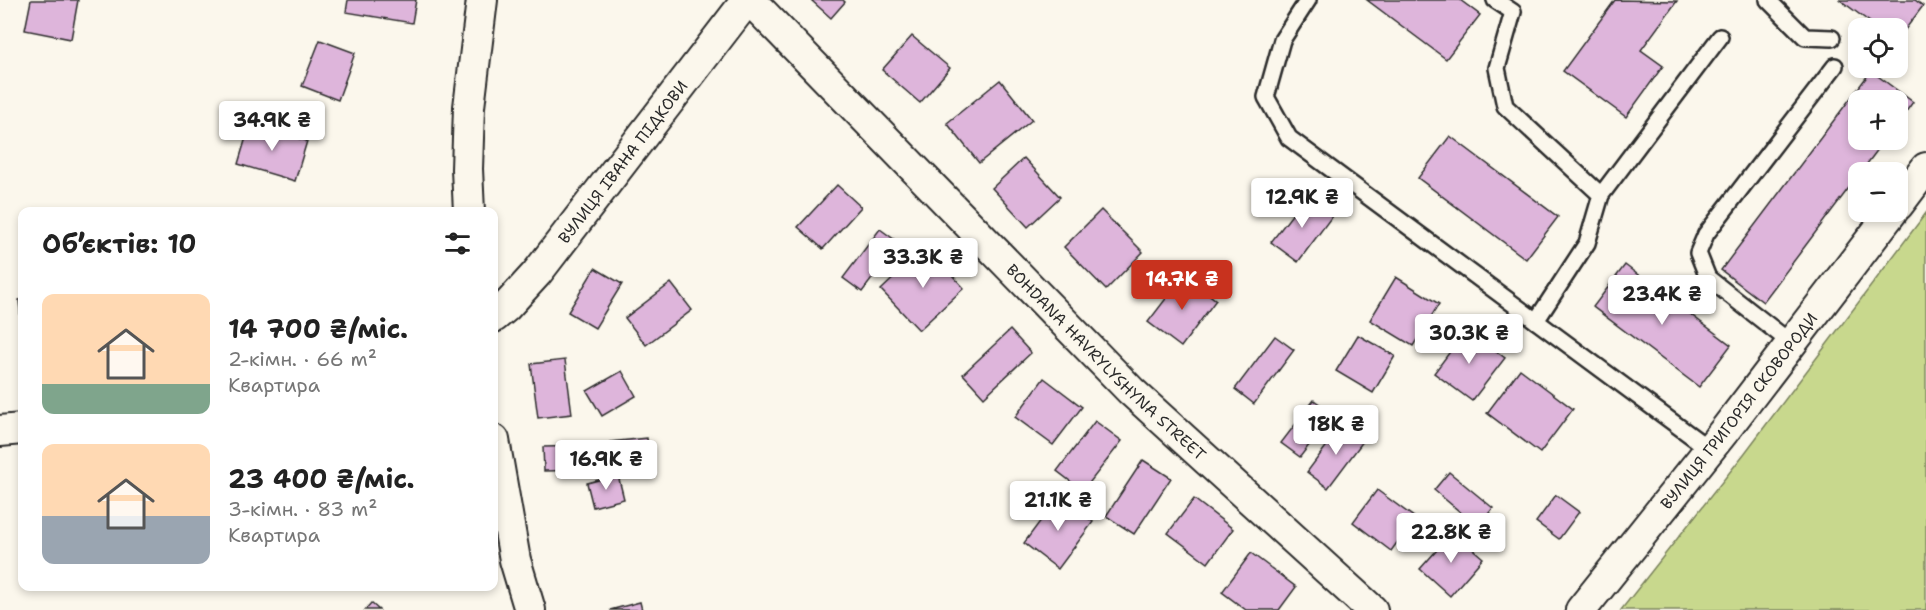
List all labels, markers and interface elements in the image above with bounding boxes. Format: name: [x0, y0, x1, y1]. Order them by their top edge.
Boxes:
map controls: [1848, 18, 1908, 222]
button: locate: [1848, 18, 1908, 78]
street label: ВУЛИЦЯ ІВАНА ПІДКОВИ: [553, 76, 692, 247]
button: +: [1848, 90, 1908, 150]
pin: 34.9K ₴: [217, 101, 327, 152]
text: 34.9K ₴: [233, 107, 311, 133]
button: −: [1848, 162, 1908, 222]
pin: 12.9K ₴: [1247, 178, 1357, 229]
text: 12.9K ₴: [1265, 184, 1339, 210]
text: Об’єктів: 10: [42, 226, 196, 261]
icon: filters: [441, 227, 474, 260]
pin: 33.3K ₴: [868, 238, 978, 289]
text: 33.3K ₴: [883, 244, 963, 270]
street label: BOHDANA HAVRYLYSHYNA STREET: [1002, 259, 1211, 465]
pin: 14.7K ₴: [1127, 260, 1237, 311]
text: 14.7K ₴: [1145, 266, 1219, 292]
pin: 23.4K ₴: [1607, 275, 1717, 326]
text: 23.4K ₴: [1622, 281, 1702, 307]
street label: ВУЛИЦЯ ГРИГОРІЯ СКОВОРОДИ: [1655, 308, 1822, 513]
text: 14 700 ₴/міс.: [228, 311, 408, 346]
pin: 30.3K ₴: [1414, 314, 1524, 365]
icon: home: [90, 318, 162, 390]
text: 30.3K ₴: [1429, 320, 1509, 346]
text: 2-кімн. · 66 m²: [228, 346, 377, 372]
text: Квартира: [228, 372, 320, 398]
pin: 18K ₴: [1294, 405, 1378, 456]
text: 18K ₴: [1307, 411, 1365, 437]
pin: 16.9K ₴: [551, 440, 661, 491]
text: 16.9K ₴: [569, 446, 643, 472]
text: 23 400 ₴/міс.: [228, 461, 415, 496]
icon: home: [90, 468, 162, 540]
pin: 21.1K ₴: [1003, 481, 1113, 532]
text: 21.1K ₴: [1024, 487, 1092, 513]
text: 3-кімн. · 83 m²: [228, 496, 377, 522]
pin: 22.8K ₴: [1396, 513, 1506, 564]
text: 22.8K ₴: [1410, 519, 1492, 545]
text: Квартира: [228, 522, 320, 548]

